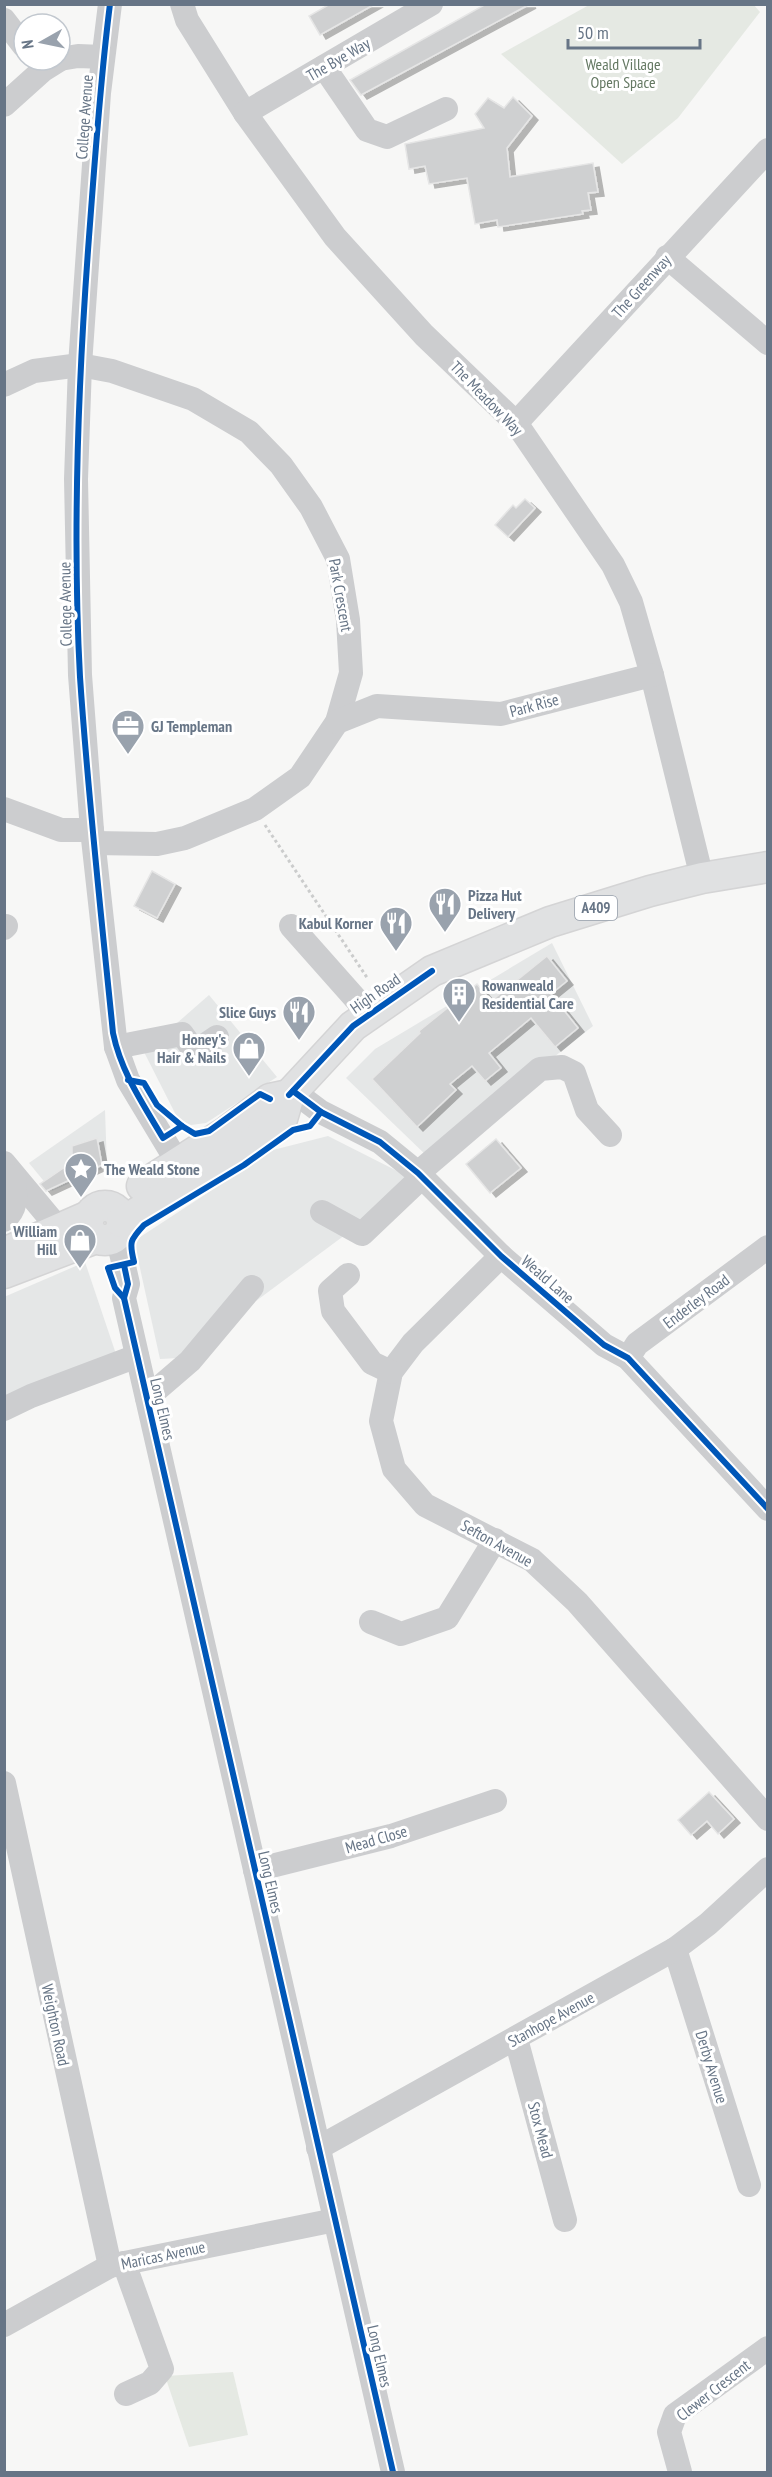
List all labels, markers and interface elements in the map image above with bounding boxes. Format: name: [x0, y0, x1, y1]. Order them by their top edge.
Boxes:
north arrow: [12, 12, 72, 72]
scale bar: [568, 12, 700, 50]
text: 50 m: [577, 21, 609, 44]
street label: The Bye Way: [303, 33, 373, 85]
text: N: [17, 39, 38, 50]
park label: Weald Village Open Space: [585, 54, 661, 92]
street label: College Avenue: [71, 74, 97, 160]
street label: The Greenway: [607, 250, 675, 322]
street label: The Meadow Way: [446, 357, 528, 439]
street label: Park Crescent: [325, 557, 357, 634]
street label: College Avenue: [54, 561, 76, 647]
street label: Park Rise: [507, 689, 561, 721]
office icon: GJ Templeman: [110, 708, 146, 755]
place label: GJ Templeman: [151, 716, 232, 736]
place label: Pizza Hut Delivery: [468, 885, 522, 923]
restaurant icon: Pizza Hut Delivery: [427, 886, 463, 933]
road number: A409: [575, 896, 617, 920]
restaurant icon: Kabul Korner: [378, 905, 414, 952]
place label: Kabul Korner: [299, 913, 373, 933]
street label: High Road: [346, 969, 404, 1017]
place label: Rowanweald Residential Care: [482, 975, 574, 1013]
building icon: Rowanweald Residential Care: [441, 976, 477, 1023]
restaurant icon: Slice Guys: [281, 994, 317, 1041]
place label: Slice Guys: [219, 1002, 276, 1022]
place label: Honey's Hair & Nails: [157, 1029, 226, 1067]
shop icon: Honey's Hair & Nails: [231, 1030, 267, 1077]
place icon: The Weald Stone: [63, 1151, 99, 1198]
place label: The Weald Stone: [104, 1159, 200, 1179]
place label: William Hill: [12, 1221, 57, 1259]
shop icon: William Hill: [62, 1222, 98, 1269]
street label: Weald Lane: [517, 1251, 579, 1307]
street label: Enderley Road: [659, 1269, 733, 1332]
street label: Long Elmes: [146, 1376, 180, 1442]
street label: Sefton Avenue: [458, 1515, 536, 1571]
street label: Mead Close: [343, 1821, 409, 1857]
street label: Long Elmes: [254, 1849, 288, 1915]
street label: Weighton Road: [38, 1982, 74, 2068]
street label: Stanhope Avenue: [504, 1987, 598, 2051]
street label: Derby Avenue: [691, 2028, 733, 2106]
street label: Stox Mead: [524, 2100, 558, 2160]
street label: Maricas Avenue: [119, 2236, 207, 2274]
street label: Long Elmes: [363, 2323, 397, 2389]
street label: Clewer Crescent: [672, 2355, 754, 2425]

